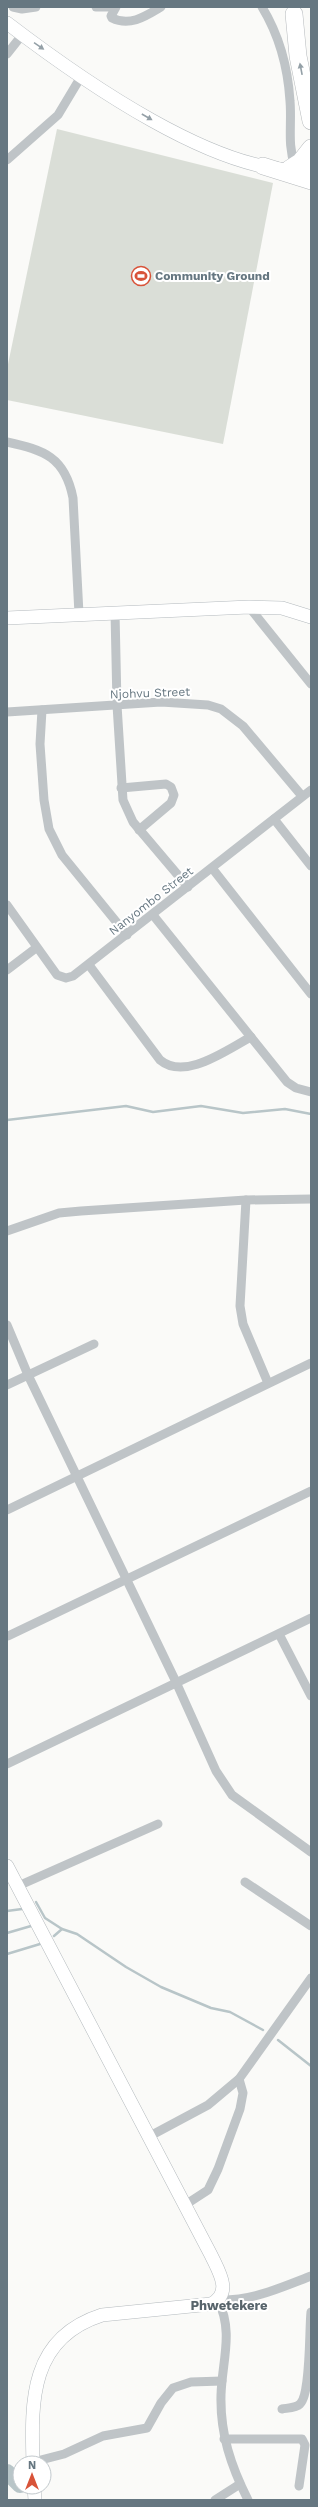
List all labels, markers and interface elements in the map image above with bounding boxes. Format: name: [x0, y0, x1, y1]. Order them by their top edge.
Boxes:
one-way arrow: [33, 42, 44, 50]
one-way arrow: [297, 63, 303, 75]
one-way arrow: [141, 114, 153, 121]
sports icon: Community Ground: [130, 265, 152, 287]
place label: Community Ground: [155, 269, 270, 283]
street label: Njohvu Street: [110, 685, 190, 701]
street label: Nanyombo Street: [106, 864, 196, 938]
district label: Phwetekere: [190, 2298, 268, 2313]
north arrow: [12, 2455, 52, 2495]
text: N: [28, 2459, 36, 2472]

